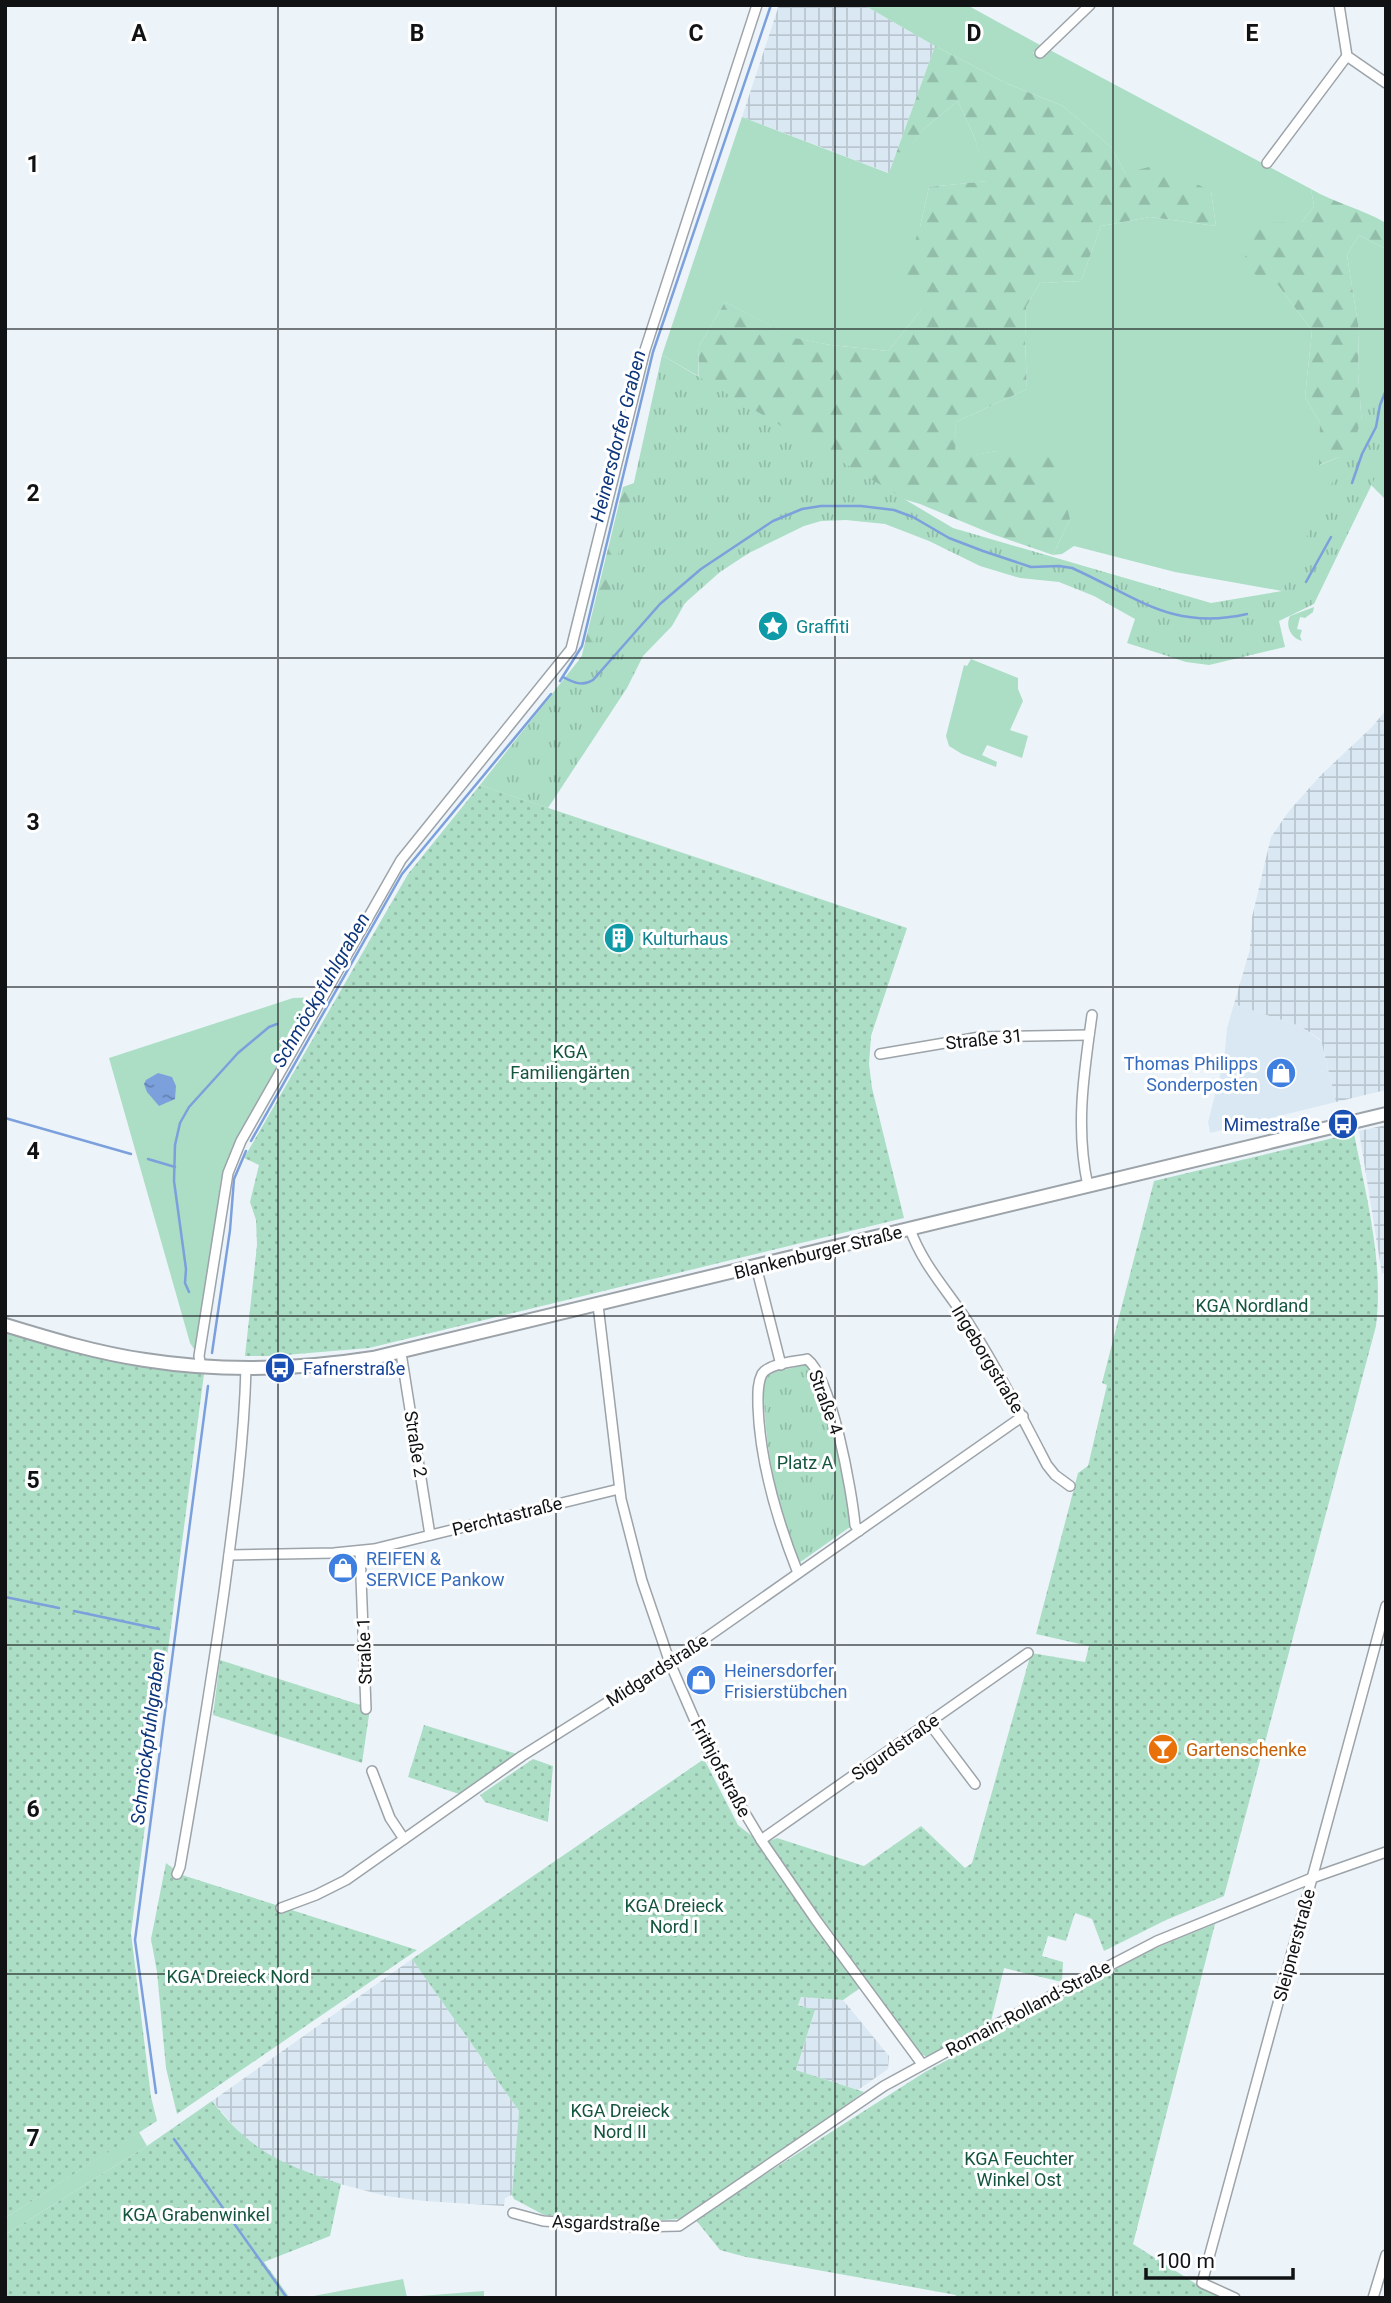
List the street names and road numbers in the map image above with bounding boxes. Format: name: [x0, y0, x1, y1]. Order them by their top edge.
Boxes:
street label: Straße 31: [945, 1025, 1023, 1053]
street label: Blankenburger Straße: [732, 1221, 904, 1283]
street label: Ingeborgstraße: [948, 1301, 1028, 1417]
street label: Straße 4: [805, 1367, 847, 1437]
street label: Straße 2: [400, 1409, 432, 1479]
street label: Perchtastraße: [450, 1492, 564, 1540]
street label: Straße 1: [352, 1617, 376, 1685]
street label: Midgardstraße: [602, 1629, 712, 1711]
street label: Sigurdstraße: [847, 1709, 943, 1785]
street label: Frithjofstraße: [686, 1715, 756, 1821]
street label: Sleipnerstraße: [1269, 1886, 1319, 2004]
street label: Romain-Rolland-Straße: [942, 1956, 1114, 2060]
street label: Asgardstraße: [552, 2211, 660, 2235]

